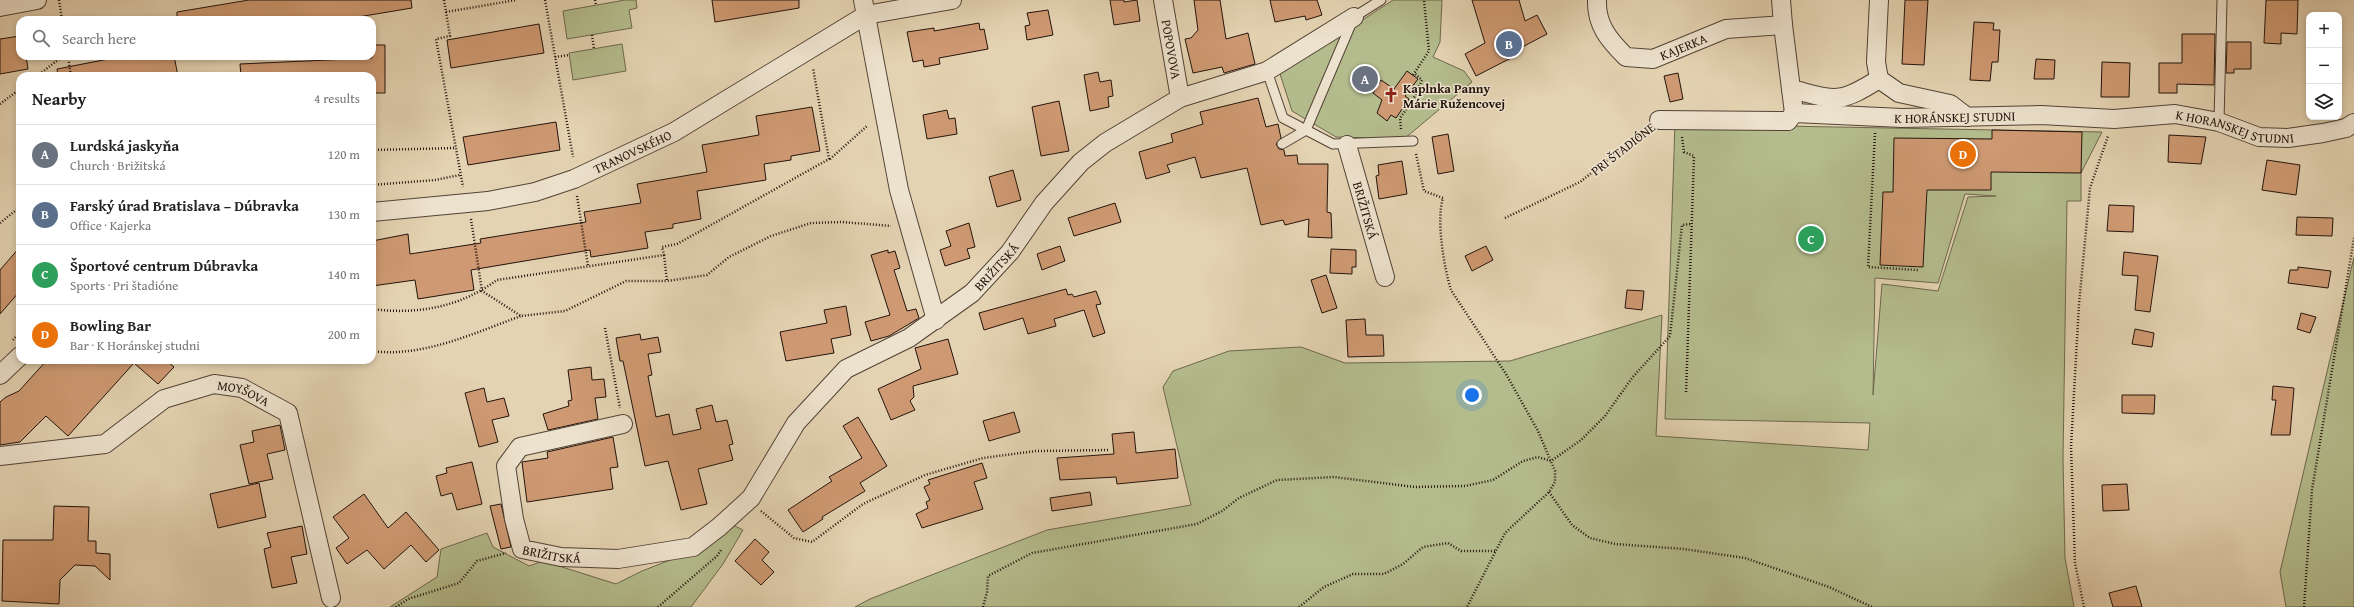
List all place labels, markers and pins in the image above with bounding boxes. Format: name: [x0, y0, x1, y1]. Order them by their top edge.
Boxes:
pin: B: [1496, 29, 1522, 59]
pin: A: [1352, 64, 1378, 94]
place label: Kaplnka Panny Márie Ružencovej: [1403, 79, 1505, 113]
church icon: Kaplnka Panny Márie Ružencovej: [1382, 86, 1400, 104]
pin: D: [1950, 139, 1976, 169]
pin: C: [1798, 224, 1824, 254]

